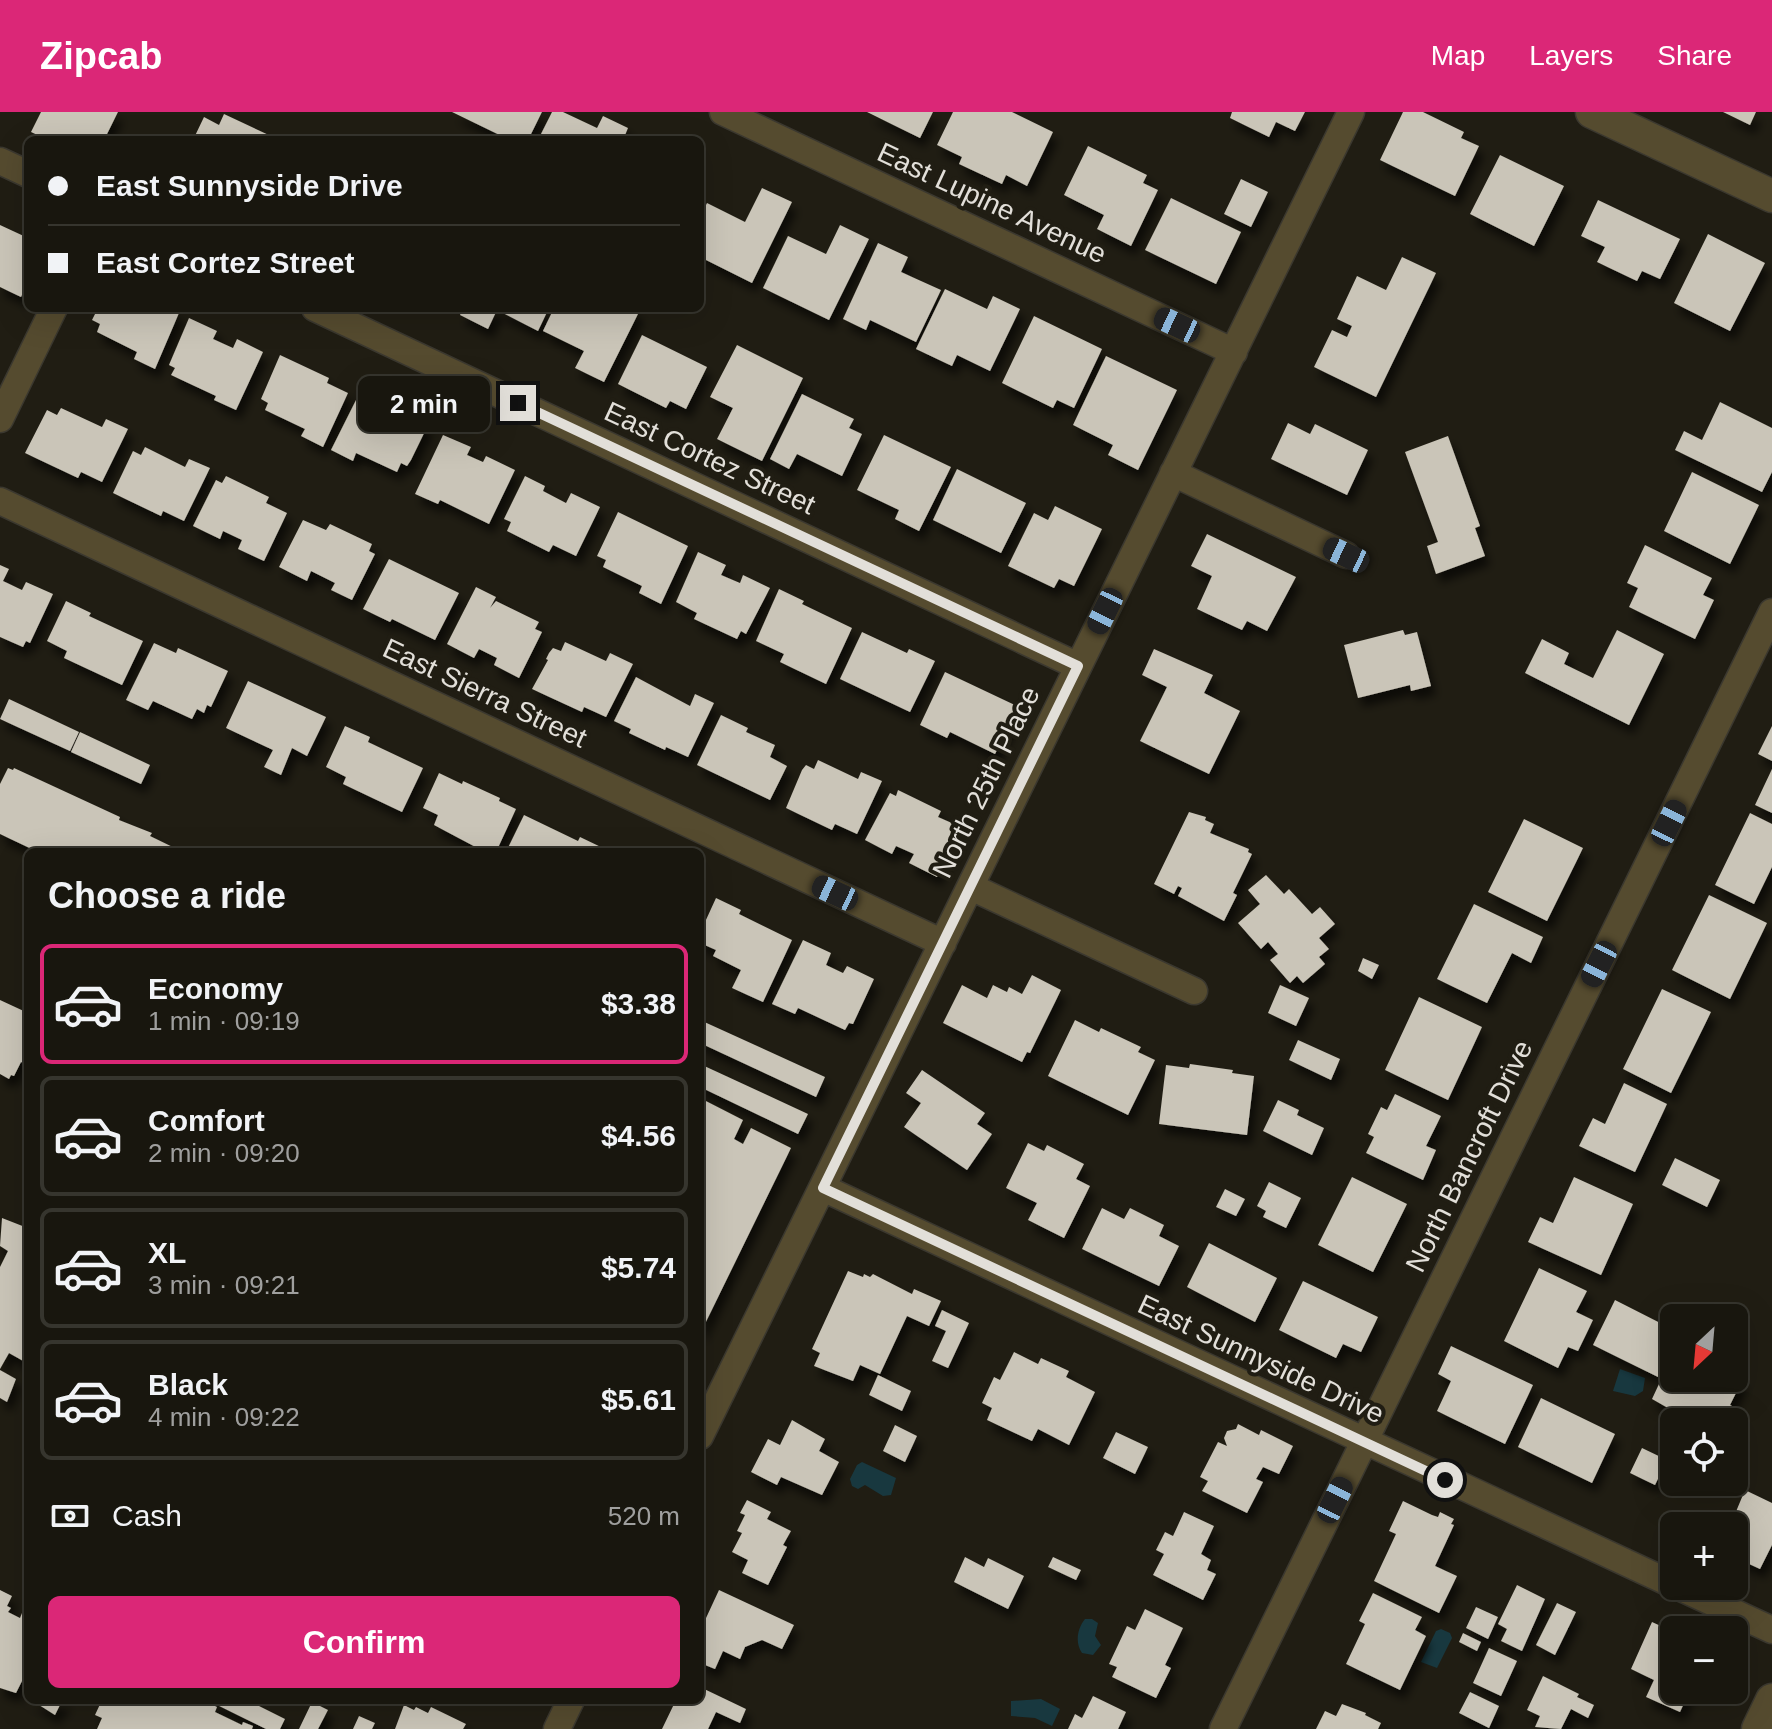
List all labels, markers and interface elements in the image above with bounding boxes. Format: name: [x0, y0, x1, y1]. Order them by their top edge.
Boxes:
text: Zipcab: [40, 35, 162, 77]
text: Map: [1431, 40, 1485, 71]
text: Layers: [1529, 40, 1613, 71]
text: Share: [1657, 40, 1732, 71]
street label: East Lupine Avenue: [873, 136, 1111, 270]
text: East Sunnyside Drive: [96, 169, 403, 202]
text: East Cortez Street: [96, 246, 354, 279]
car: [1150, 304, 1204, 346]
callout: 2 min: [358, 375, 490, 431]
route end: [500, 385, 536, 421]
text: 2 min: [390, 389, 458, 419]
street label: East Cortez Street: [600, 396, 820, 520]
car: [1319, 534, 1373, 576]
car: [1084, 584, 1126, 638]
street label: East Sierra Street: [378, 632, 592, 754]
street label: North 25th Place: [926, 681, 1046, 883]
car: [1648, 796, 1690, 850]
car: [808, 872, 862, 914]
text: Choose a ride: [48, 875, 286, 916]
car: [1577, 937, 1621, 991]
icon: car: [52, 968, 124, 1040]
text: Economy: [148, 972, 283, 1005]
text: $3.38: [601, 987, 676, 1020]
text: 1 min · 09:19: [148, 1006, 300, 1036]
street label: North Bancroft Drive: [1399, 1035, 1539, 1277]
icon: car: [52, 1100, 124, 1172]
text: Comfort: [148, 1104, 265, 1137]
text: $4.56: [601, 1119, 676, 1152]
text: 2 min · 09:20: [148, 1138, 300, 1168]
icon: car: [52, 1232, 124, 1304]
text: XL: [148, 1236, 186, 1269]
text: $5.74: [601, 1251, 676, 1284]
text: 3 min · 09:21: [148, 1270, 300, 1300]
street label: East Sunnyside Drive: [1133, 1288, 1389, 1430]
north arrow: [1660, 1304, 1748, 1392]
map controls: [1660, 1304, 1748, 1704]
icon: car: [52, 1364, 124, 1436]
text: Black: [148, 1368, 228, 1401]
text: $5.61: [601, 1383, 676, 1416]
text: 4 min · 09:22: [148, 1402, 300, 1432]
button: locate: [1660, 1408, 1748, 1496]
route start: [1427, 1462, 1463, 1498]
car: [1314, 1473, 1356, 1527]
icon: cash: [48, 1494, 92, 1538]
text: Cash: [112, 1499, 182, 1532]
text: 520 m: [608, 1501, 680, 1531]
button: +: [1660, 1512, 1748, 1600]
button: Confirm: [48, 1596, 680, 1688]
button: −: [1660, 1616, 1748, 1704]

